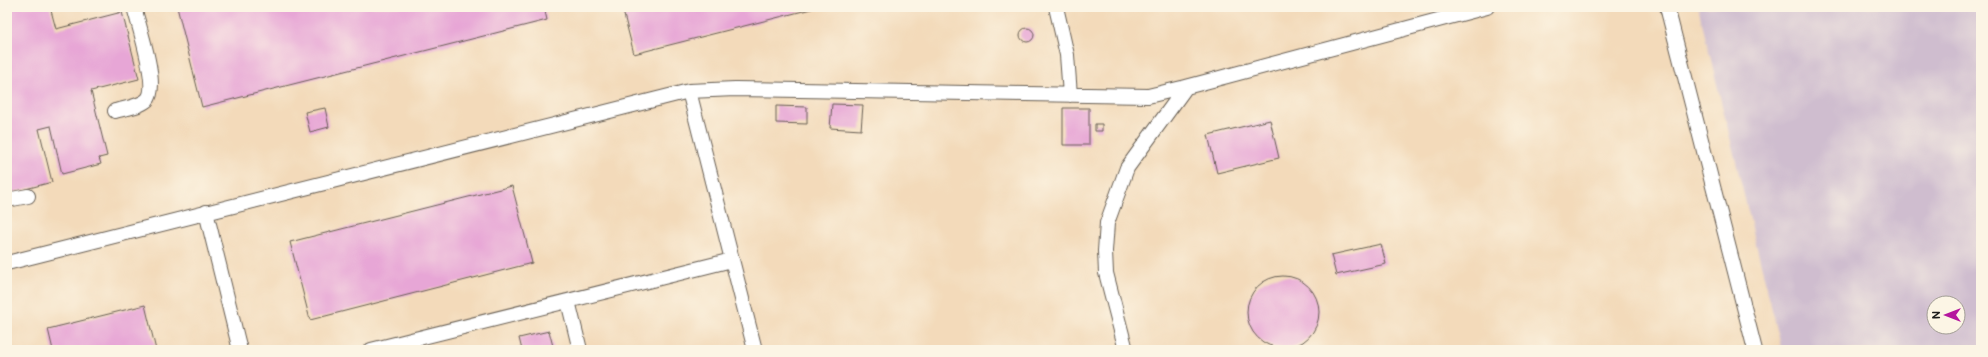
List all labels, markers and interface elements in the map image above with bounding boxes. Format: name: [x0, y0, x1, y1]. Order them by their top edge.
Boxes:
north arrow: [1926, 295, 1966, 335]
text: N: [1930, 311, 1943, 319]

